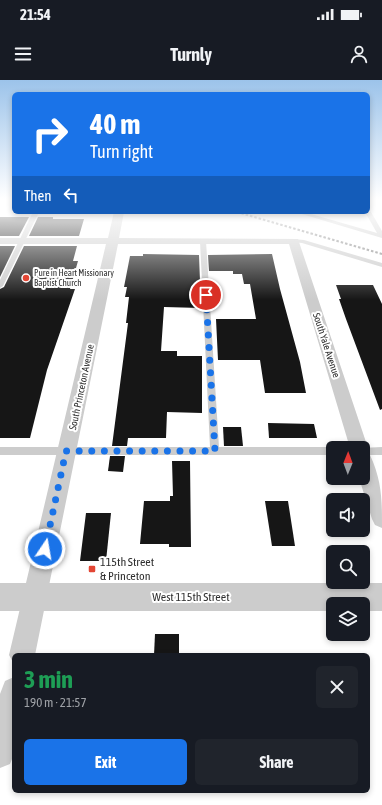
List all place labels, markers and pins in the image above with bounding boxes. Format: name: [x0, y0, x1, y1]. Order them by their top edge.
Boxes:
place label: Pure in Heart Missionary Baptist Church: [34, 268, 114, 288]
marker: Pure in Heart Missionary Baptist Church: [21, 273, 31, 283]
pin: [189, 278, 223, 312]
place label: 115th Street & Princeton: [100, 555, 155, 583]
marker: 115th Street & Princeton: [87, 564, 97, 574]

